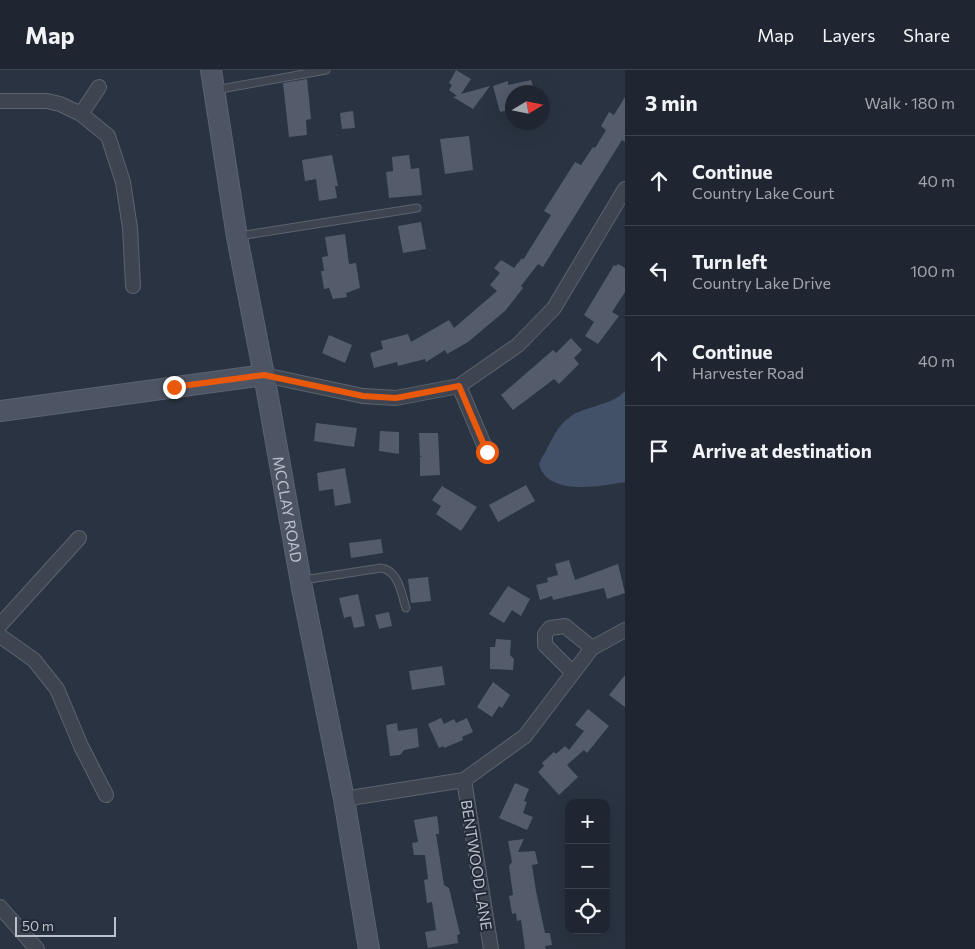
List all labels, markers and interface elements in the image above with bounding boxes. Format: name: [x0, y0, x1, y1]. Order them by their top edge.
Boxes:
text: Map: [25, 20, 75, 49]
text: Map: [757, 24, 794, 46]
text: Layers: [822, 24, 875, 46]
text: Share: [903, 24, 950, 46]
north arrow: [505, 85, 550, 130]
text: 3 min: [645, 90, 698, 115]
text: Walk · 180 m: [865, 93, 955, 112]
text: Continue: [692, 160, 772, 183]
icon: ahead: [645, 167, 673, 195]
text: 40 m: [918, 171, 955, 190]
text: Country Lake Court: [692, 183, 835, 202]
text: Turn left: [692, 250, 767, 273]
icon: left: [645, 257, 673, 285]
text: 100 m: [910, 261, 955, 280]
text: Country Lake Drive: [692, 273, 831, 292]
text: Continue: [692, 340, 772, 363]
icon: ahead: [645, 347, 673, 375]
text: 40 m: [918, 351, 955, 370]
text: Harvester Road: [692, 363, 804, 382]
route end: [163, 376, 186, 399]
icon: arrive: [645, 437, 673, 465]
text: Arrive at destination: [692, 439, 872, 462]
route start: [476, 441, 499, 464]
street label: MCCLAY ROAD: [270, 455, 306, 564]
street label: BENTWOOD LANE: [458, 798, 496, 932]
map controls: [565, 799, 610, 934]
button: +: [565, 799, 610, 844]
button: −: [565, 844, 610, 889]
button: locate: [565, 889, 610, 934]
scale bar: [15, 914, 116, 937]
text: 50 m: [22, 917, 54, 934]

